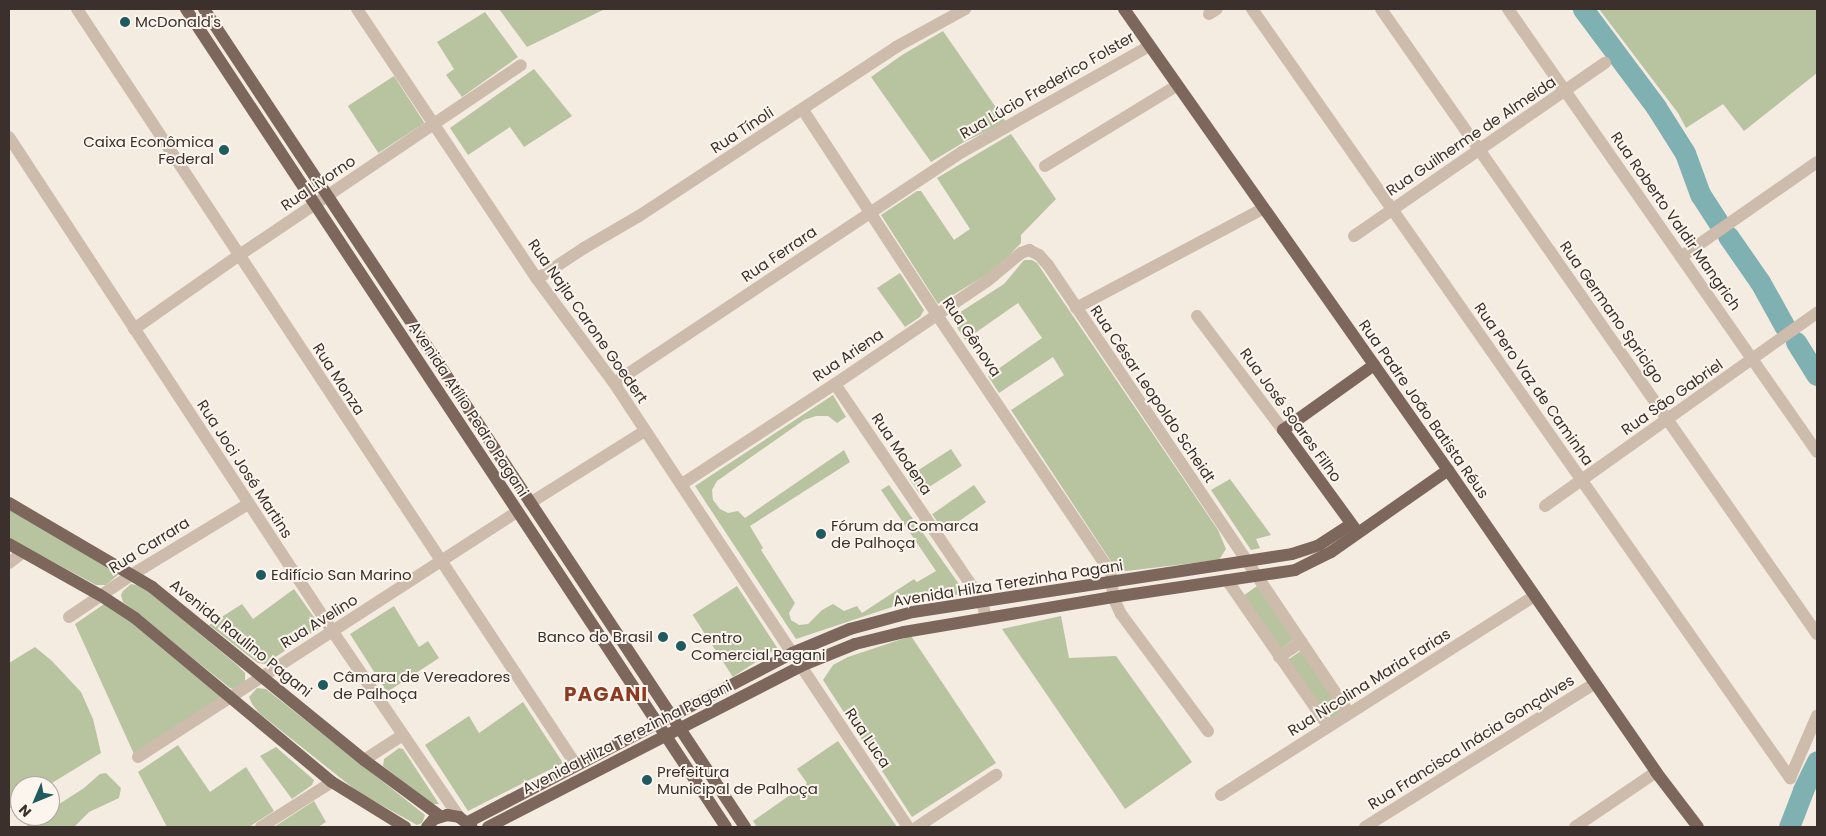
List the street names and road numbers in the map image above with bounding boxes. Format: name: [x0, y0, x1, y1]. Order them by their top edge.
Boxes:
street label: Rua Lúcio Frederico Folster: [957, 28, 1137, 142]
street label: Rua Guilherme de Almeida: [1383, 72, 1559, 200]
street label: Rua Tínoli: [707, 103, 777, 157]
street label: Rua Roberto Valdir Mangrich: [1607, 128, 1745, 314]
street label: Rua Livorno: [277, 152, 359, 214]
street label: Rua Ferrara: [738, 222, 820, 286]
street label: Rua Najla Carone Goedert: [524, 236, 652, 406]
street label: Rua Germano Spricigo: [1556, 238, 1668, 386]
street label: Rua Gênova: [939, 294, 1005, 380]
street label: Rua Pero Vaz de Caminha: [1471, 299, 1597, 469]
street label: Rua César Leopoldo Scheidt: [1087, 302, 1219, 486]
street label: Rua Padre João Batista Réus: [1355, 316, 1493, 502]
street label: Avenida Atílio Pedro Pagani: [406, 318, 532, 500]
street label: Rua Ariena: [809, 325, 887, 385]
street label: Rua Monza: [309, 340, 369, 418]
street label: Rua José Soares Filho: [1236, 345, 1346, 485]
street label: Rua São Gabriel: [1618, 355, 1726, 439]
street label: Rua Joci José Martins: [194, 397, 296, 541]
street label: Rua Modena: [868, 410, 936, 498]
street label: Rua Carrara: [105, 513, 193, 577]
street label: Avenida Hilza Terezinha Pagani: [892, 556, 1124, 610]
street label: Avenida Raulino Pagani: [166, 575, 316, 701]
street label: Rua Avelino: [277, 590, 361, 652]
street label: Rua Nicolina Maria Farias: [1284, 624, 1454, 740]
street label: Rua Francisca Inácia Gonçalves: [1365, 671, 1577, 813]
street label: Avenida Hilza Terezinha Pagani: [519, 676, 735, 798]
street label: Rua Luca: [841, 705, 895, 771]

